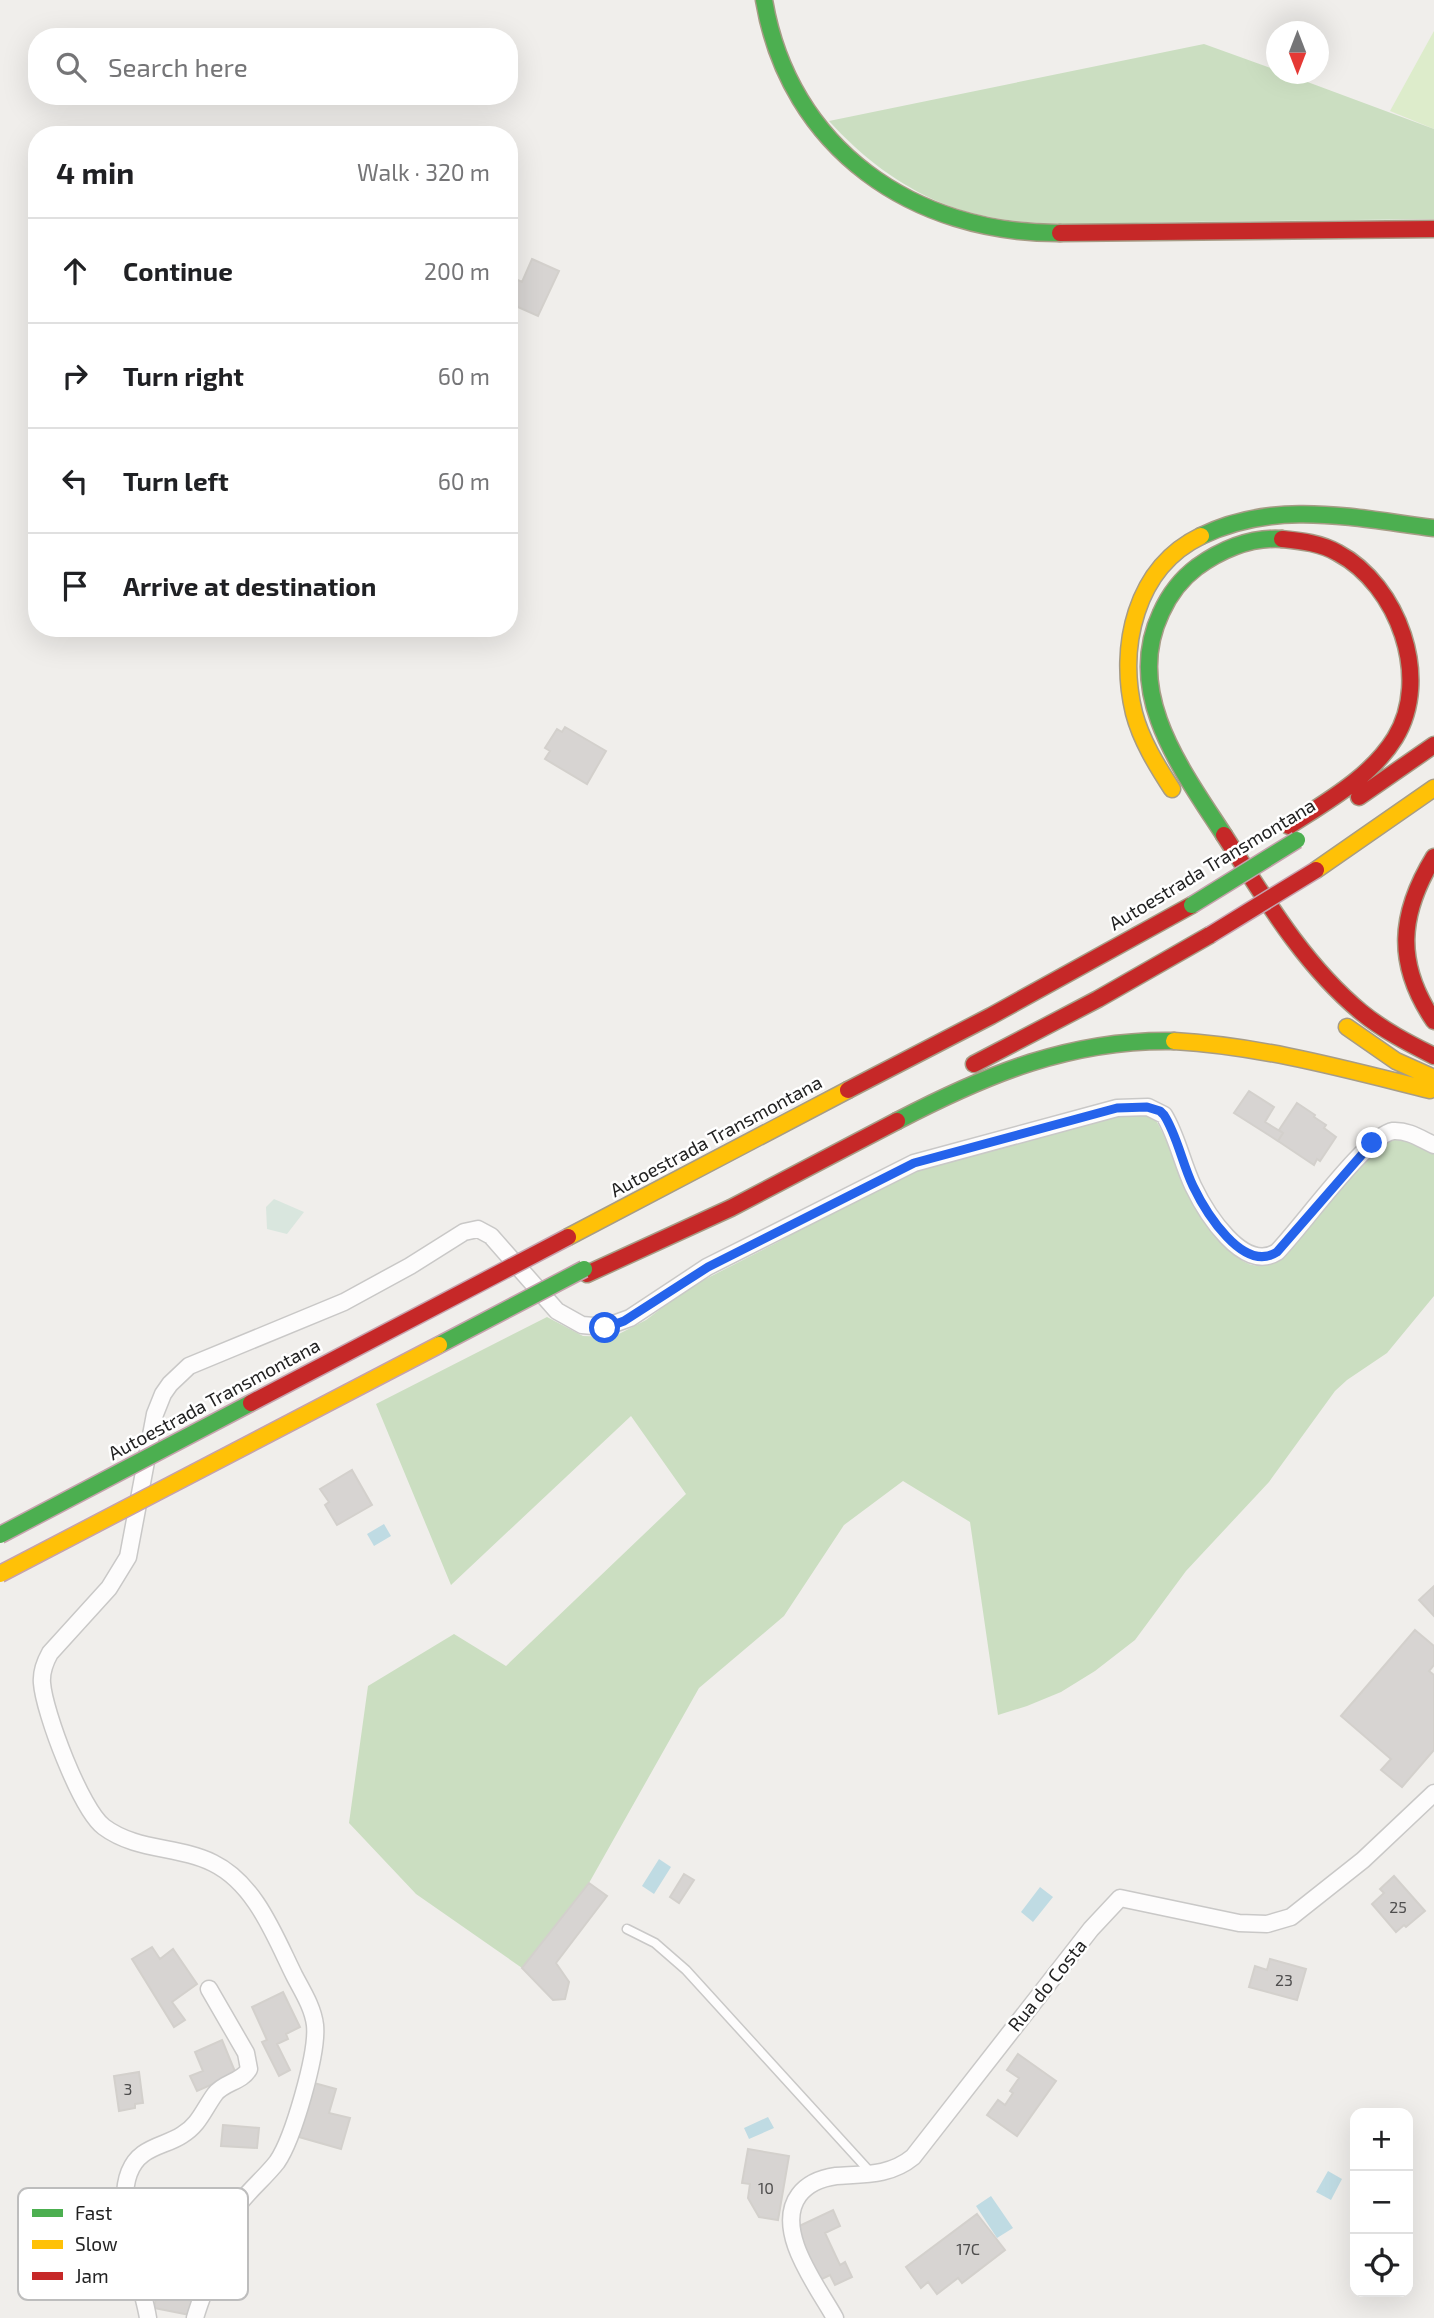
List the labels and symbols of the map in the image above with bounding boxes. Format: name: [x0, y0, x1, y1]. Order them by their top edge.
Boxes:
north arrow: [1266, 21, 1329, 84]
street label: Autoestrada Transmontana: [1104, 793, 1319, 934]
street label: Autoestrada Transmontana: [606, 1070, 826, 1201]
route end: [1356, 1127, 1387, 1158]
route start: [589, 1312, 620, 1343]
street label: Autoestrada Transmontana: [104, 1333, 324, 1464]
house number: 25: [1389, 1897, 1407, 1916]
street label: Rua do Costa: [1002, 1934, 1091, 2035]
house number: 23: [1275, 1970, 1293, 1989]
house number: 3: [124, 2079, 132, 2098]
house number: 10: [758, 2178, 774, 2197]
legend: [18, 2188, 248, 2300]
text: Fast: [75, 2201, 112, 2224]
text: Slow: [75, 2232, 118, 2255]
house number: 17C: [956, 2239, 980, 2258]
text: Jam: [75, 2264, 109, 2287]

